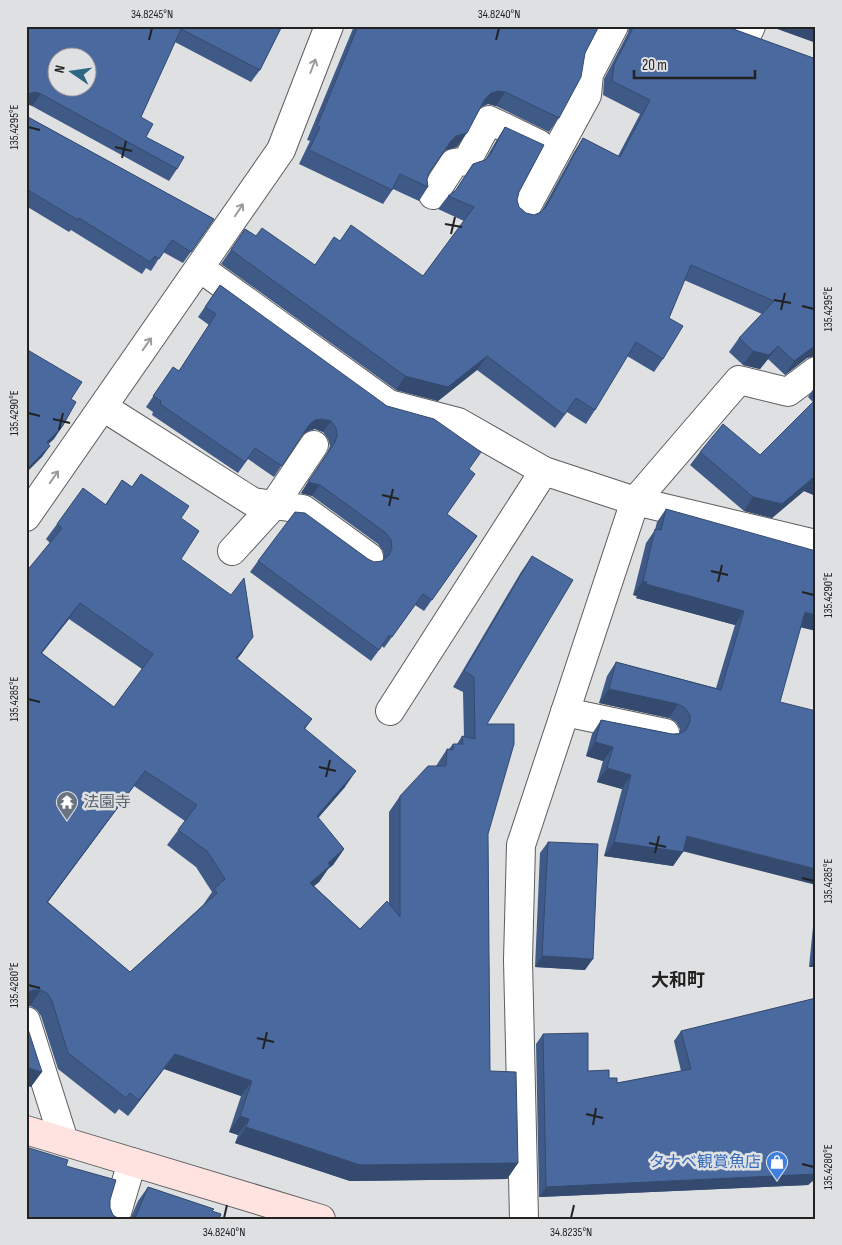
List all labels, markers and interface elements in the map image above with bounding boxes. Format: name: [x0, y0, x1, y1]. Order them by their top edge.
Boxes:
text: 34.8245°N: [131, 7, 173, 22]
text: 34.8240°N: [478, 7, 520, 22]
north arrow: [48, 48, 98, 98]
scale bar: [634, 48, 756, 80]
text: 20 m: [642, 56, 667, 75]
one-way arrow: [310, 59, 319, 74]
text: N: [51, 64, 69, 75]
text: 135.4295°E: [7, 104, 22, 149]
one-way arrow: [234, 203, 244, 217]
text: 135.4295°E: [821, 286, 836, 331]
one-way arrow: [142, 337, 152, 351]
text: 135.4290°E: [7, 390, 22, 436]
one-way arrow: [49, 470, 59, 484]
text: 135.4290°E: [821, 572, 836, 618]
text: 135.4285°E: [7, 677, 22, 721]
temple icon: 法園寺: [55, 790, 79, 821]
place label: 法園寺: [83, 793, 131, 812]
text: 135.4285°E: [821, 859, 836, 903]
text: 135.4280°E: [7, 962, 22, 1008]
district label: 大和町: [651, 970, 705, 991]
text: 135.4280°E: [821, 1144, 836, 1190]
shop icon: タナベ観賞魚店: [765, 1150, 789, 1181]
place label: タナベ観賞魚店: [649, 1152, 761, 1172]
text: 34.8240°N: [203, 1225, 245, 1240]
text: 34.8235°N: [550, 1225, 592, 1240]

